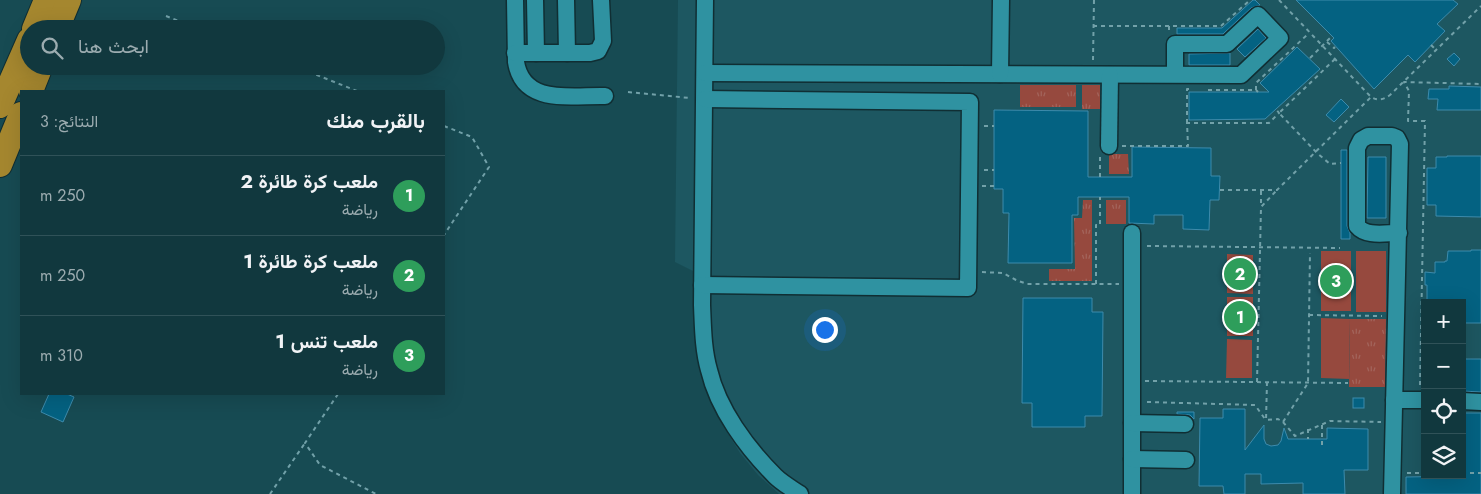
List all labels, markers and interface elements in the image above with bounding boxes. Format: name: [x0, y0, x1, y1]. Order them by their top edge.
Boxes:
search box: [20, 20, 445, 75]
text: ابحث هنا: [78, 33, 149, 60]
icon: search: [38, 34, 66, 62]
text: بالقرب منك: [326, 106, 425, 136]
text: النتائج: 3: [40, 110, 98, 133]
text: ملعب كرة طائرة 2: [240, 168, 378, 195]
text: 250 m: [40, 184, 85, 207]
text: 1: [405, 184, 413, 207]
text: رياضة: [342, 198, 378, 221]
text: ملعب كرة طائرة 1: [243, 248, 378, 275]
pin: 2: [1224, 255, 1256, 293]
pin: 3: [1320, 262, 1352, 300]
text: 250 m: [40, 264, 85, 287]
text: 2: [404, 264, 414, 287]
text: رياضة: [342, 278, 378, 301]
pin: 1: [1224, 298, 1256, 336]
map controls: [1421, 299, 1466, 479]
button: +: [1421, 299, 1466, 344]
your location: [812, 317, 838, 343]
text: ملعب تنس 1: [275, 328, 378, 355]
text: 310 m: [40, 344, 83, 367]
text: 3: [404, 344, 414, 367]
button: −: [1421, 344, 1466, 389]
text: رياضة: [342, 358, 378, 381]
button: locate: [1421, 389, 1466, 434]
button: layers: [1421, 434, 1466, 479]

